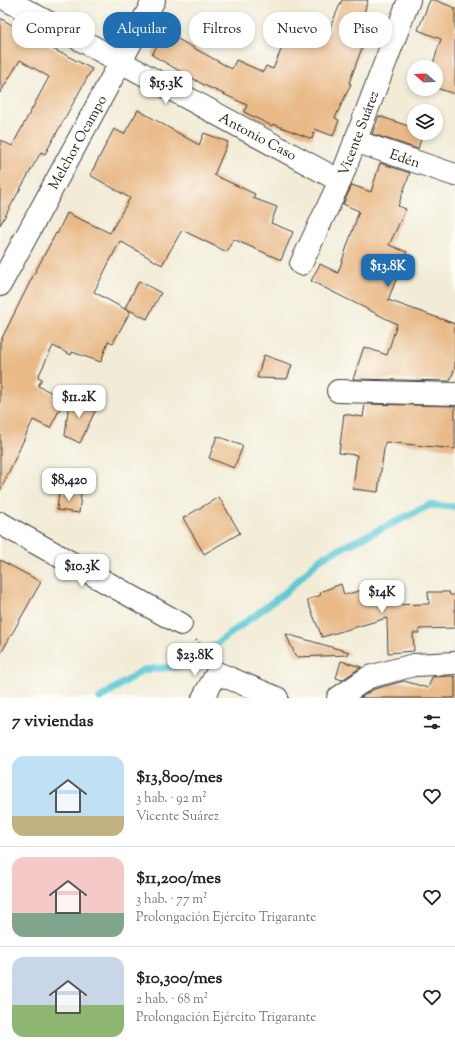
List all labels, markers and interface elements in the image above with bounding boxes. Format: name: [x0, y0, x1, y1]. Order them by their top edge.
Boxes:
chip: Comprar: [12, 12, 95, 48]
chip: Alquilar: [103, 12, 181, 48]
chip: Filtros: [189, 12, 255, 48]
chip: Nuevo: [263, 12, 331, 48]
chip: Piso: [339, 12, 392, 48]
north arrow: [407, 60, 443, 96]
map controls: [407, 60, 443, 140]
pin: $15.3K: [133, 71, 199, 105]
text: $15.3K: [149, 75, 183, 93]
street label: Vicente Suárez: [335, 88, 385, 179]
street label: Melchor Ocampo: [45, 92, 113, 194]
button: layers: [407, 104, 443, 140]
street label: Antonio Caso: [215, 109, 300, 167]
street label: Edén: [386, 145, 422, 174]
pin: $13.8K: [355, 254, 421, 288]
text: $13.8K: [370, 258, 406, 276]
pin: $11.2K: [46, 385, 112, 419]
text: $11.2K: [62, 389, 96, 407]
pin: $8,420: [36, 468, 102, 502]
text: $8,420: [51, 472, 87, 490]
pin: $10.3K: [49, 554, 115, 588]
text: $10.3K: [64, 558, 100, 576]
pin: $14K: [358, 580, 406, 614]
text: $14K: [368, 584, 396, 602]
pin: $23.8K: [162, 643, 228, 677]
text: $23.8K: [176, 647, 214, 665]
text: 7 viviendas: [12, 710, 93, 734]
icon: filters: [421, 711, 443, 733]
text: $13,800/mes: [136, 766, 223, 790]
icon: home: [44, 772, 92, 820]
icon: heart: [421, 785, 443, 807]
text: 3 hab. · 92 m²: [136, 790, 207, 808]
text: Vicente Suárez: [136, 808, 219, 826]
text: $11,200/mes: [136, 867, 221, 891]
icon: home: [44, 873, 92, 921]
icon: heart: [421, 886, 443, 908]
text: 3 hab. · 77 m²: [136, 891, 207, 909]
text: Prolongación Ejército Trigarante: [136, 909, 316, 927]
text: $10,300/mes: [136, 967, 222, 991]
icon: home: [44, 973, 92, 1021]
icon: heart: [421, 986, 443, 1008]
text: 2 hab. · 68 m²: [136, 991, 208, 1009]
text: Prolongación Ejército Trigarante: [136, 1009, 316, 1027]

